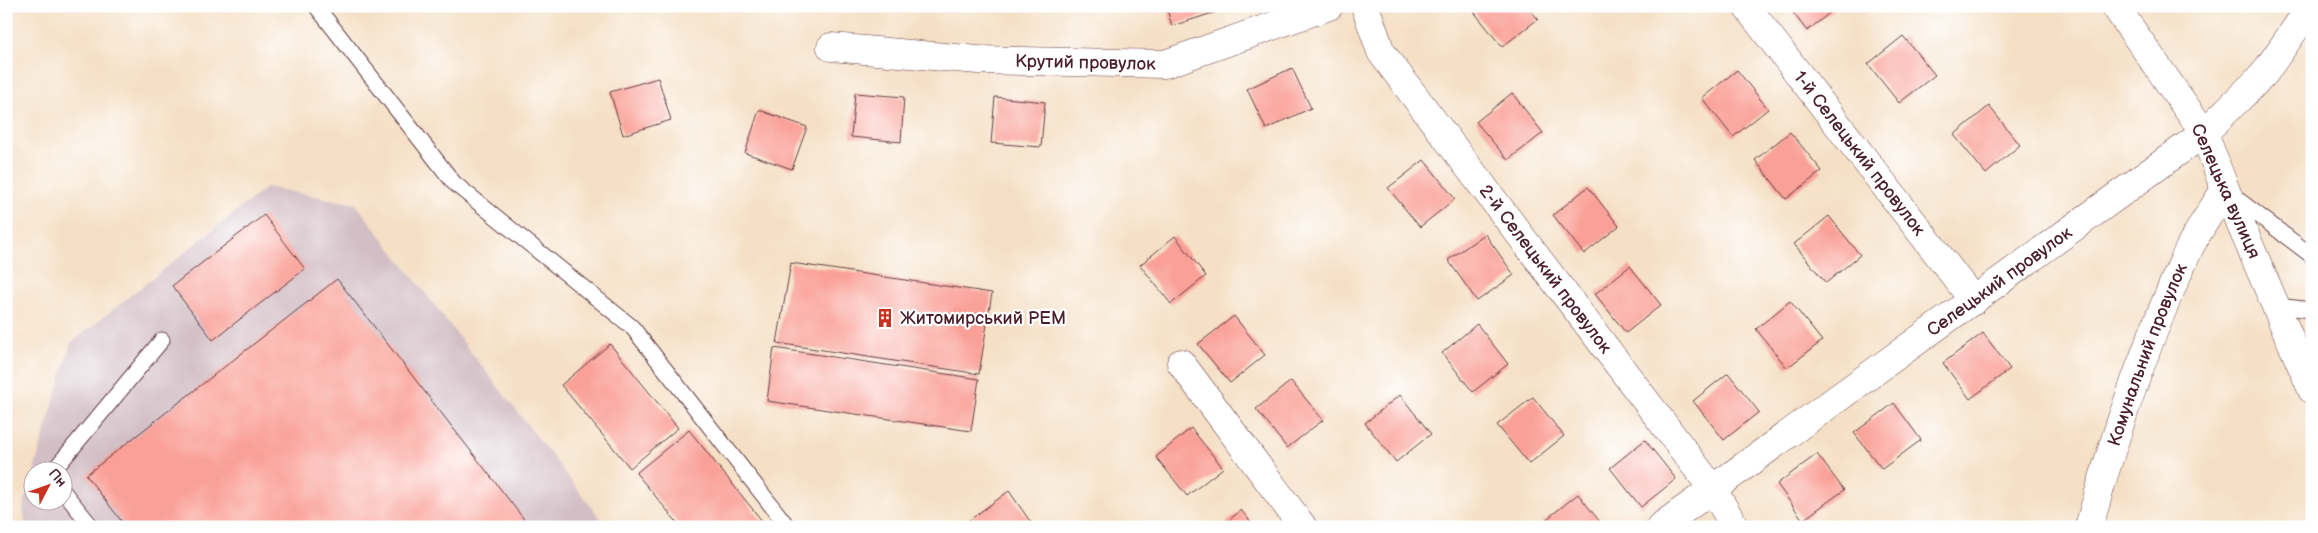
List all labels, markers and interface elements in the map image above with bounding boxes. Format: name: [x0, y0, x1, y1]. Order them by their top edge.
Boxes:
street label: Крутий провулок: [1015, 51, 1156, 75]
street label: 1-й Селецький провулок: [1789, 67, 1930, 240]
street label: Селецька вулиця: [2186, 121, 2265, 262]
street label: 2-й Селецький провулок: [1475, 181, 1616, 358]
street label: Селецький провулок: [1923, 222, 2076, 341]
street label: Комунальний провулок: [2104, 260, 2192, 449]
building icon: Житомирський РЕМ: [874, 307, 896, 329]
place label: Житомирський РЕМ: [900, 308, 1066, 329]
north arrow: [22, 460, 72, 510]
text: Пн: [45, 465, 70, 490]

